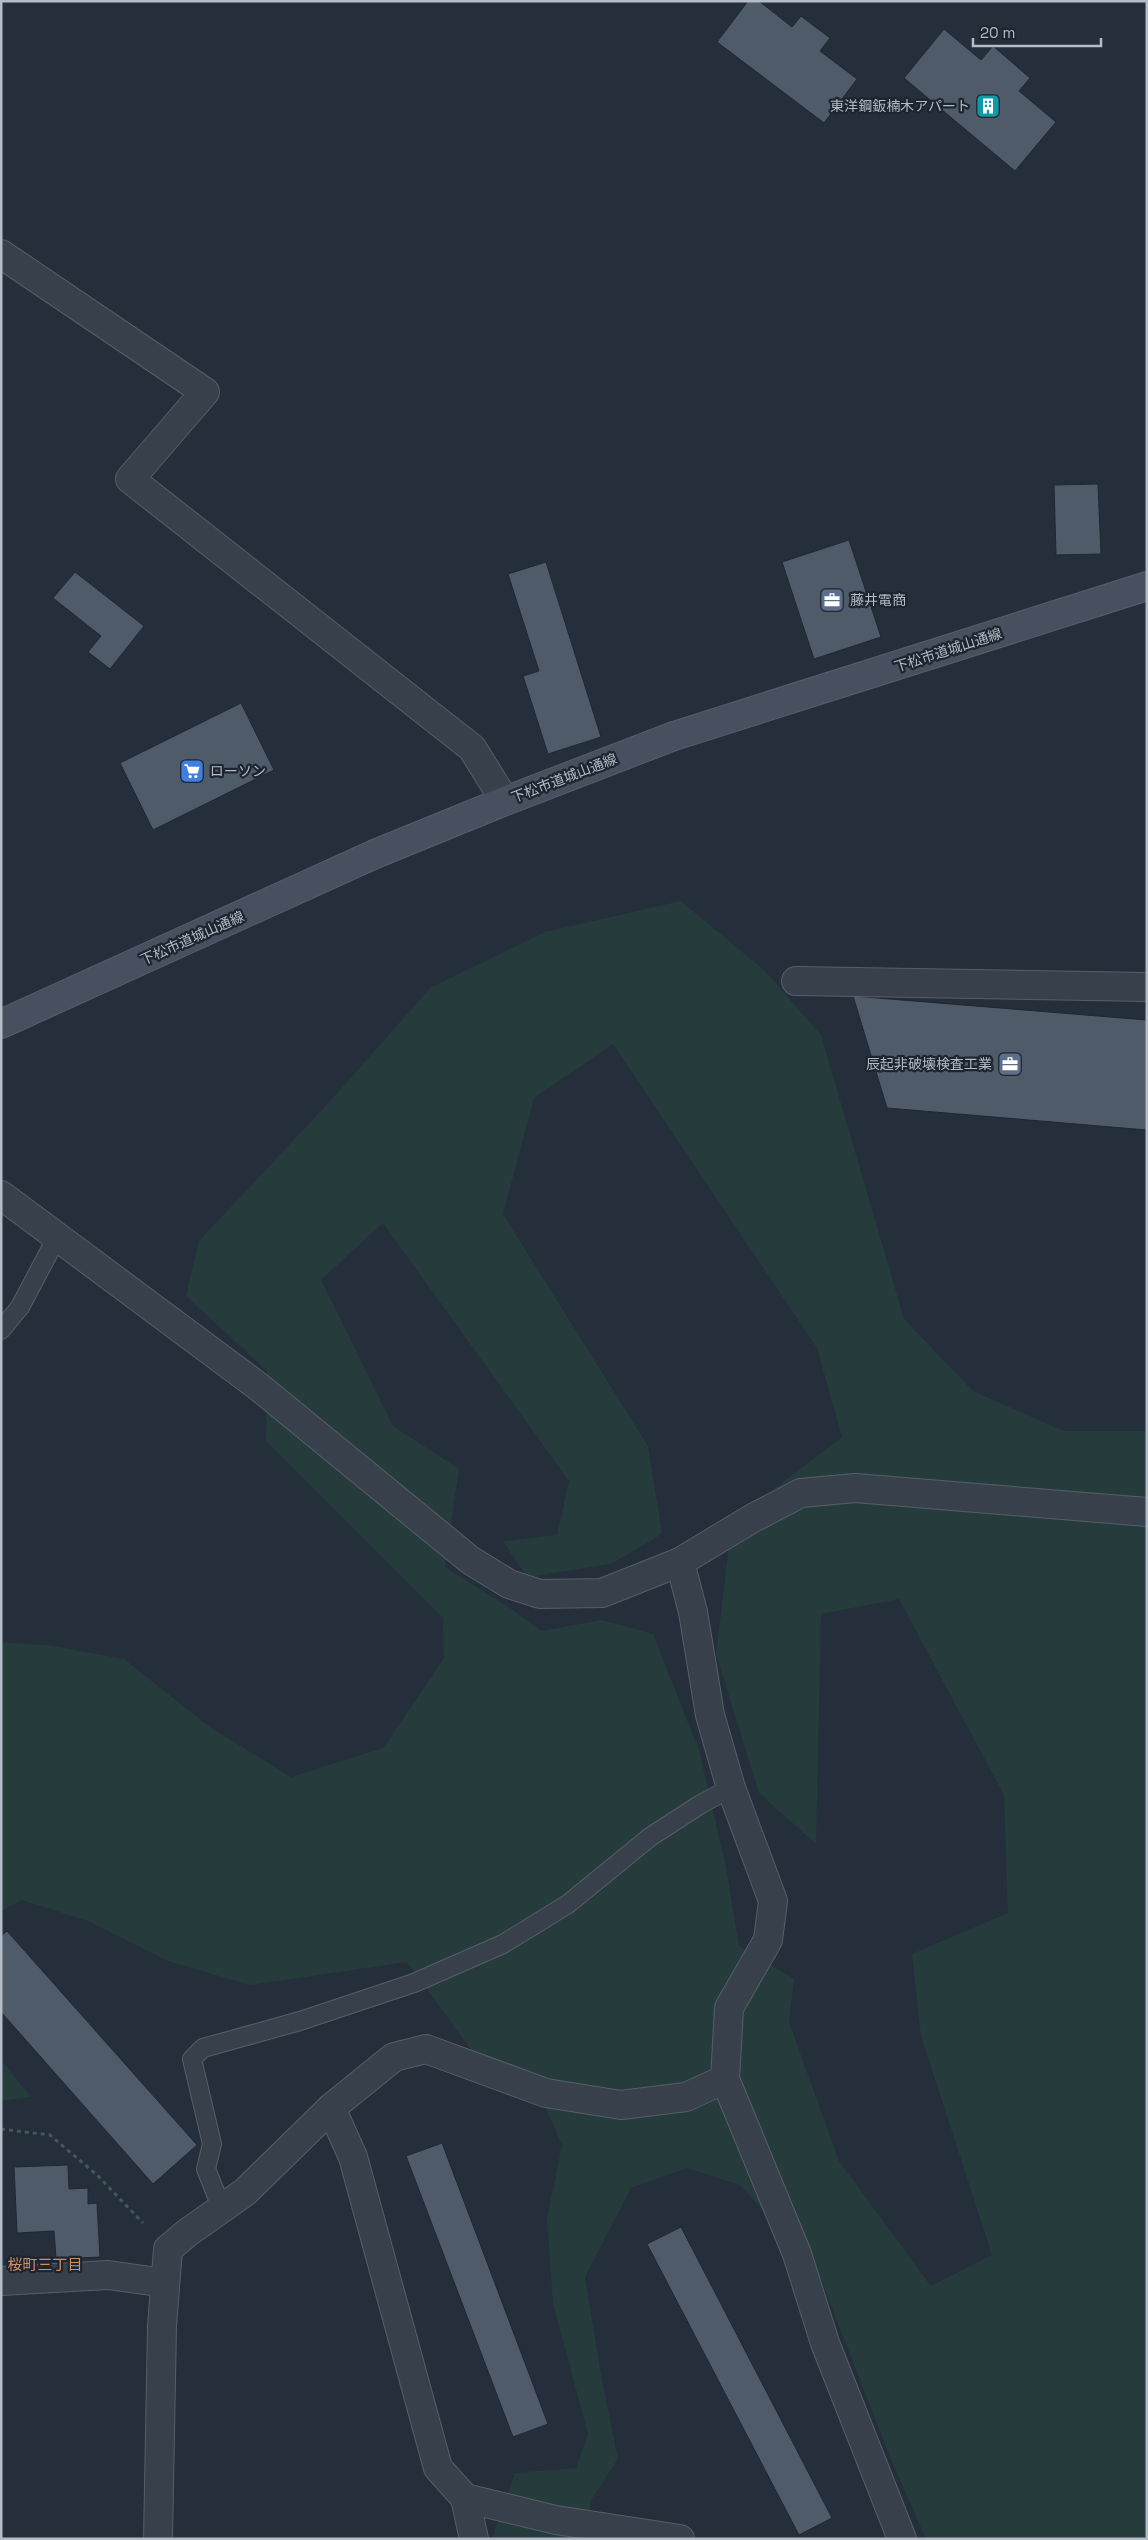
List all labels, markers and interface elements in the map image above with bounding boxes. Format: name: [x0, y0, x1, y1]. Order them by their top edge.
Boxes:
scale bar: [973, 15, 1100, 47]
text: 20 m: [980, 23, 1015, 42]
building icon: 東洋鋼鈑楠木アパート: [975, 93, 1001, 119]
place label: 東洋鋼鈑楠木アパート: [830, 97, 970, 115]
office icon: 藤井電商: [819, 587, 845, 613]
place label: 藤井電商: [850, 591, 906, 609]
street label: 下松市道城山通線: [892, 624, 1004, 676]
street label: 下松市道城山通線: [508, 750, 620, 806]
supermarket icon: ローソン: [179, 758, 205, 784]
place label: ローソン: [210, 762, 266, 780]
street label: 下松市道城山通線: [137, 907, 247, 969]
office icon: 辰起非破壊検査工業: [997, 1051, 1023, 1077]
place label: 辰起非破壊検査工業: [866, 1055, 992, 1073]
district label: 桜町三丁目: [7, 2255, 83, 2274]

